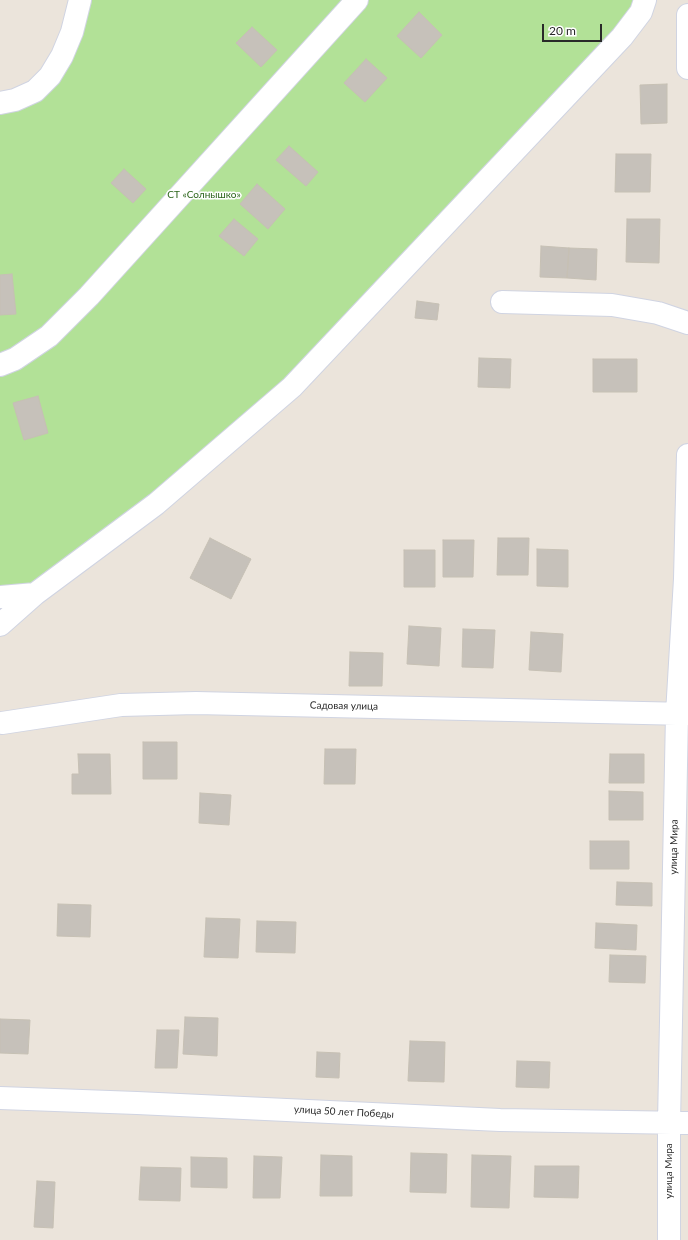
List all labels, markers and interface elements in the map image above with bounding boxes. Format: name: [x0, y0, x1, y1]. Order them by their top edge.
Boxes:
scale bar: [544, 16, 604, 42]
text: 20 m: [549, 23, 576, 38]
park label: СТ «Солнышко»: [167, 189, 241, 201]
street label: Садовая улица: [310, 699, 378, 713]
street label: улица Мира: [668, 819, 680, 875]
street label: улица 50 лет Победы: [294, 1103, 394, 1121]
street label: улица Мира: [663, 1143, 675, 1199]

